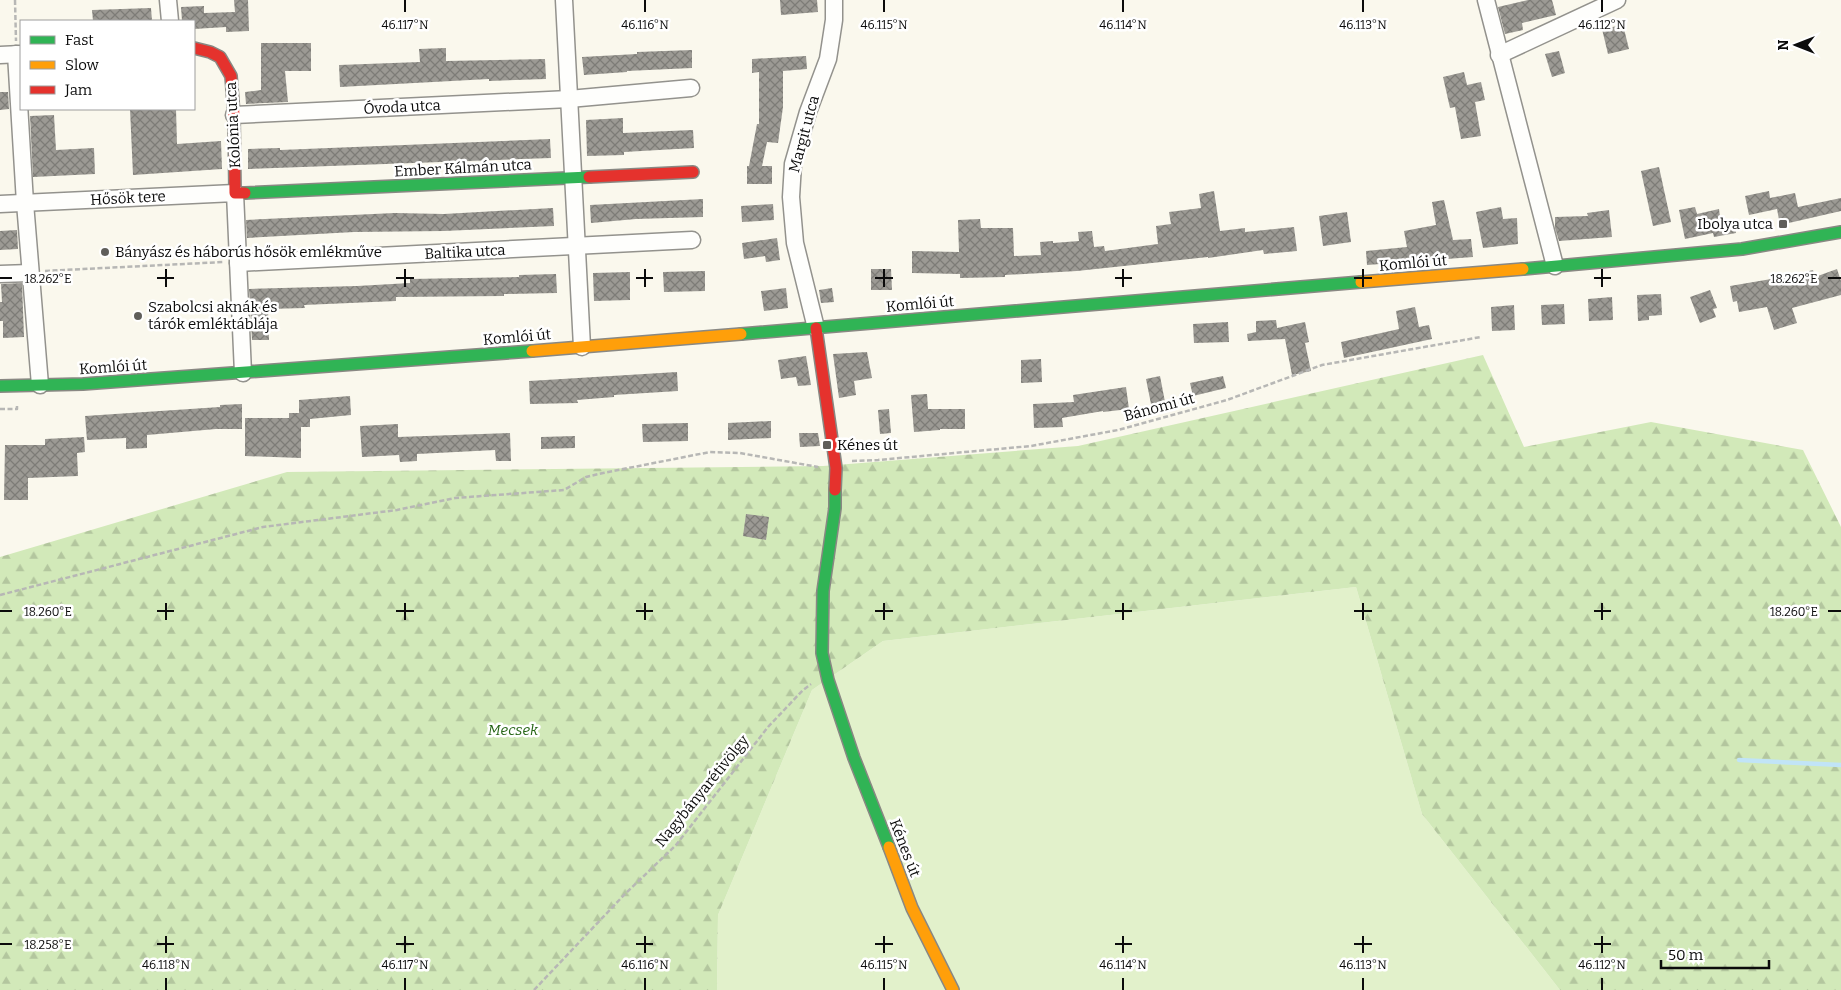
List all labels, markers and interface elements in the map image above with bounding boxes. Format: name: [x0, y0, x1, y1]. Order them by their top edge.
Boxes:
text: 46.117°N: [381, 18, 429, 32]
text: 46.116°N: [621, 18, 669, 32]
text: 46.115°N: [861, 18, 908, 32]
text: 46.114°N: [1099, 18, 1147, 32]
text: 46.113°N: [1339, 18, 1387, 32]
text: 46.112°N: [1578, 18, 1626, 32]
legend: [20, 20, 195, 110]
north arrow: [1771, 20, 1821, 70]
text: Fast: [65, 31, 94, 49]
text: N: [1775, 39, 1792, 50]
text: Slow: [65, 56, 100, 74]
text: Jam: [64, 81, 93, 99]
street label: Kolónia utca: [222, 81, 244, 169]
street label: Margit utca: [785, 94, 823, 174]
street label: Óvoda utca: [363, 96, 441, 118]
street label: Ember Kálmán utca: [394, 155, 532, 181]
street label: Hősök tere: [90, 187, 166, 209]
place label: Ibolya utca: [1697, 215, 1773, 233]
marker: Ibolya utca: [1777, 218, 1789, 230]
street label: Baltika utca: [424, 241, 506, 263]
place label: Bányász és háborús hősök emlékműve: [115, 243, 382, 261]
marker: Bányász és háborús hősök emlékműve: [99, 246, 111, 258]
street label: Komlói út: [1378, 251, 1448, 275]
text: 18.262°E: [25, 272, 71, 286]
text: 18.262°E: [1771, 272, 1817, 286]
street label: Komlói út: [885, 292, 955, 316]
place label: Szabolcsi aknák és tárók emléktáblája: [148, 298, 278, 333]
marker: Szabolcsi aknák és tárók emléktáblája: [132, 310, 144, 322]
street label: Komlói út: [482, 325, 552, 349]
street label: Komlói út: [78, 356, 148, 378]
street label: Bánomi út: [1122, 389, 1197, 425]
place label: Kénes út: [837, 436, 898, 454]
marker: Kénes út: [821, 439, 833, 451]
text: 18.260°E: [24, 605, 72, 619]
text: 18.260°E: [1770, 605, 1818, 619]
park label: Mecsek: [488, 721, 539, 739]
street label: Nagybányarétivölgy: [651, 731, 753, 850]
street label: Kénes út: [886, 816, 925, 880]
text: 18.258°E: [24, 938, 72, 952]
scale bar: [1661, 938, 1768, 970]
text: 50 m: [1668, 946, 1704, 964]
text: 46.118°N: [142, 958, 191, 972]
text: 46.117°N: [381, 958, 429, 972]
text: 46.116°N: [621, 958, 669, 972]
text: 46.115°N: [861, 958, 908, 972]
text: 46.114°N: [1099, 958, 1147, 972]
text: 46.113°N: [1339, 958, 1387, 972]
text: 46.112°N: [1578, 958, 1626, 972]

